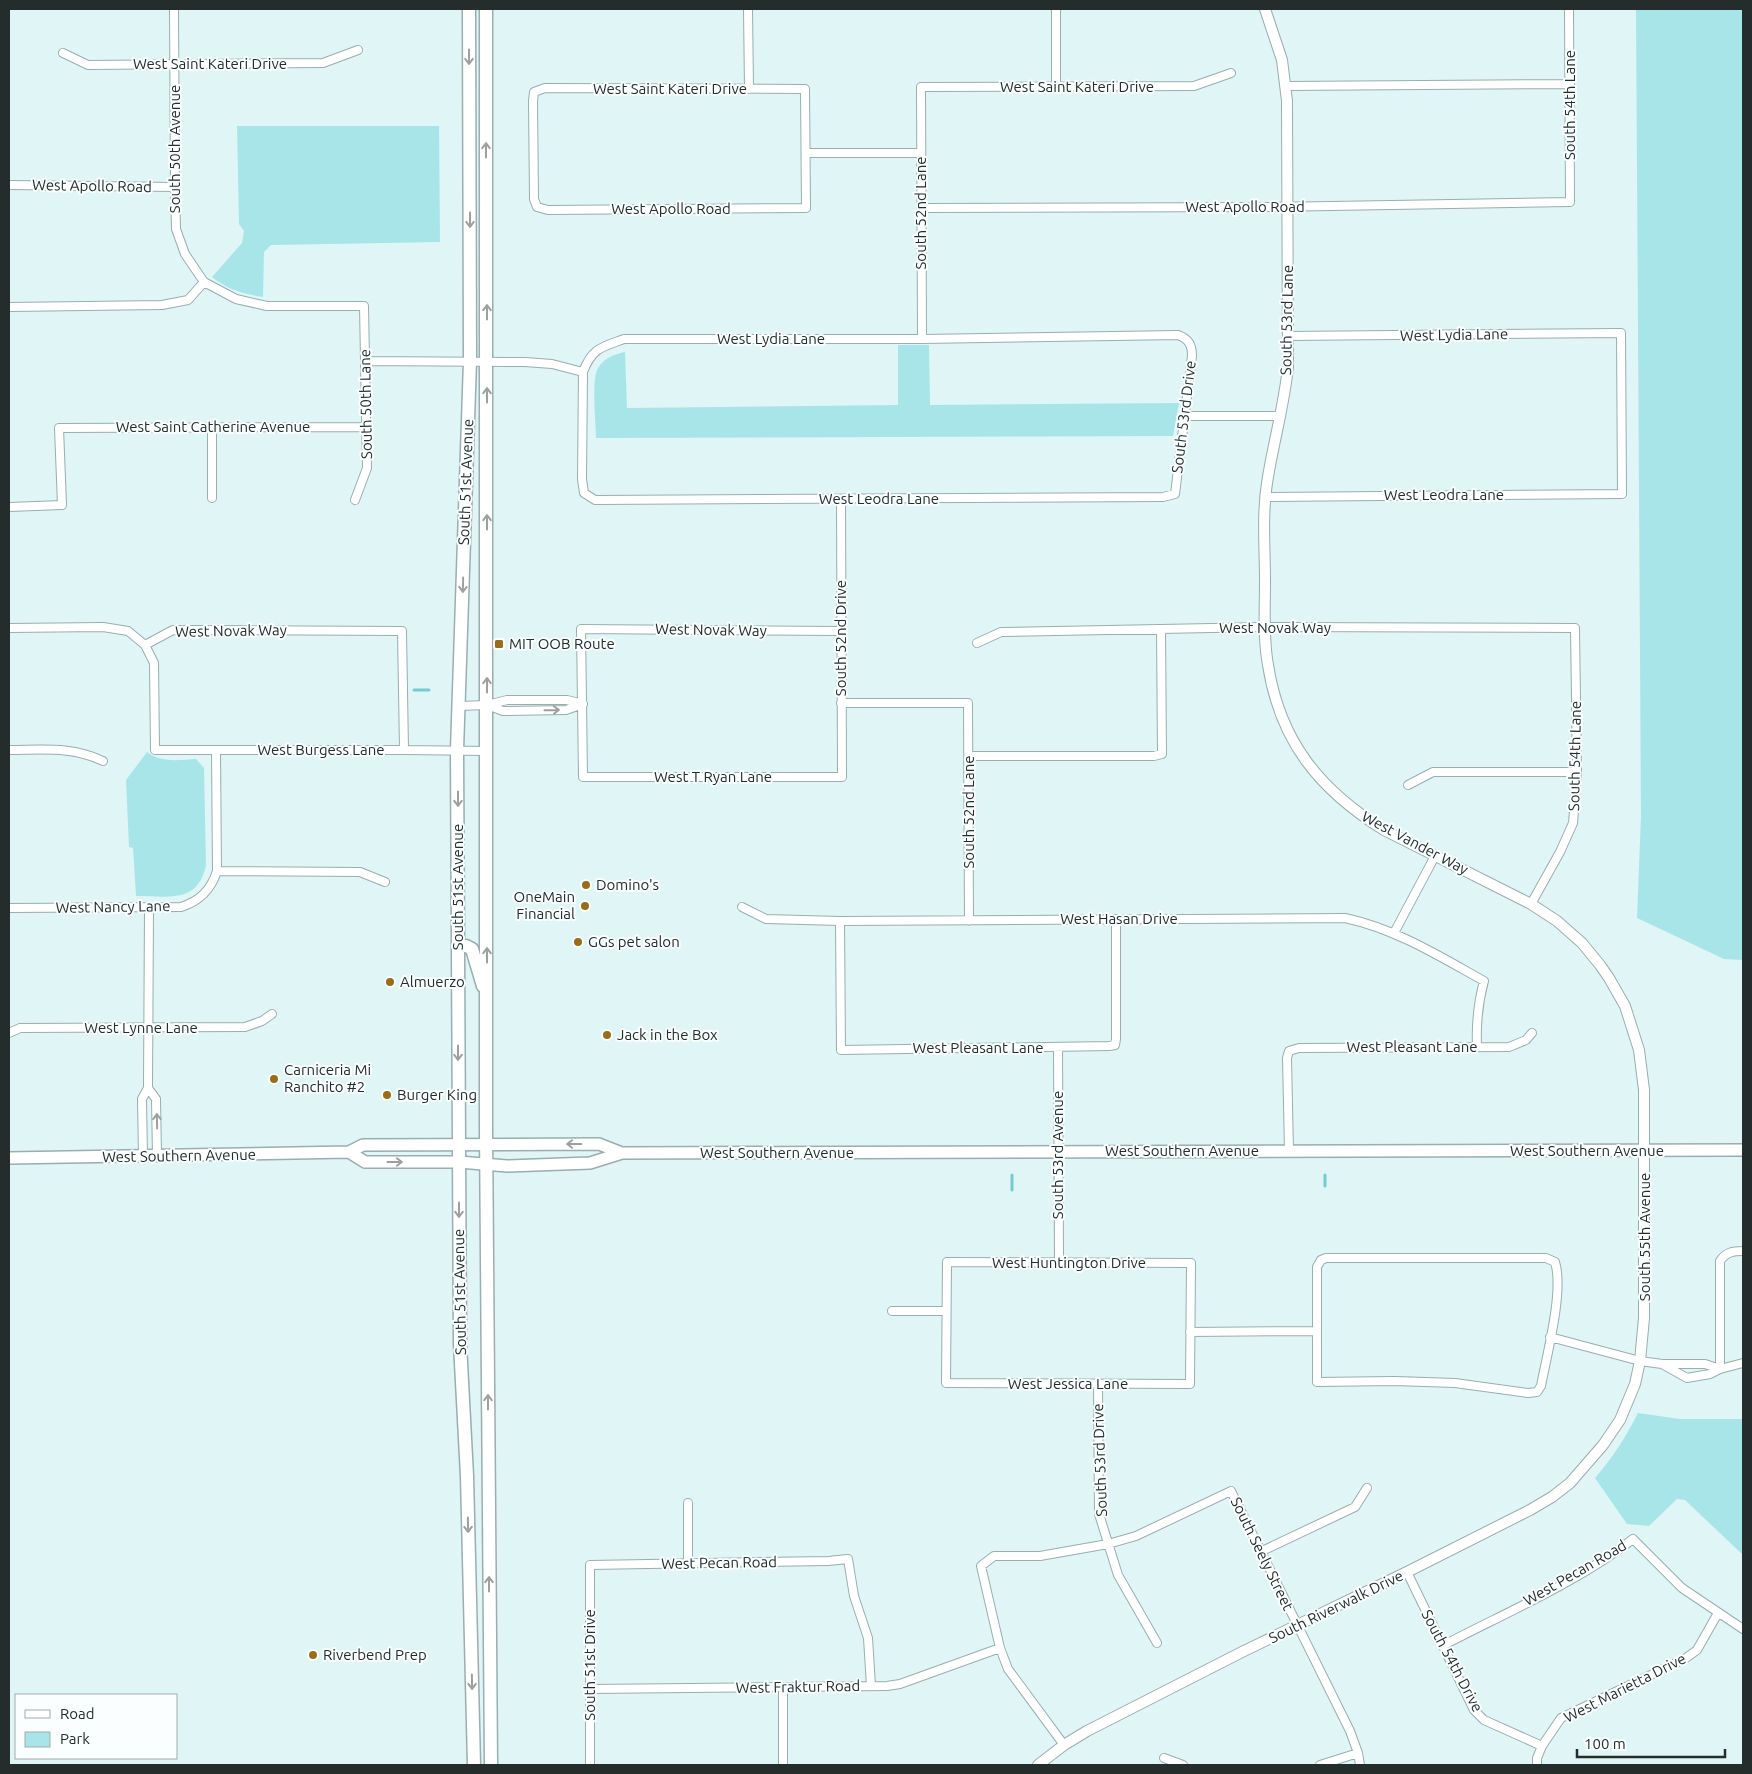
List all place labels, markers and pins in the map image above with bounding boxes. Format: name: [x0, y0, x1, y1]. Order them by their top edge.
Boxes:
place label: MIT OOB Route: [509, 635, 615, 652]
marker: MIT OOB Route: [493, 638, 505, 650]
place label: Domino's: [596, 876, 659, 893]
marker: Domino's: [580, 879, 592, 891]
place label: OneMain Financial: [514, 888, 575, 922]
marker: OneMain Financial: [579, 900, 591, 912]
place label: GGs pet salon: [588, 933, 680, 950]
marker: GGs pet salon: [572, 936, 584, 948]
place label: Almuerzo: [400, 973, 465, 990]
marker: Almuerzo: [384, 976, 396, 988]
place label: Jack in the Box: [617, 1026, 718, 1043]
marker: Jack in the Box: [601, 1029, 613, 1041]
place label: Carniceria Mi Ranchito #2: [284, 1061, 371, 1095]
marker: Carniceria Mi Ranchito #2: [268, 1073, 280, 1085]
place label: Burger King: [397, 1086, 477, 1103]
marker: Burger King: [381, 1089, 393, 1101]
place label: Riverbend Prep: [323, 1646, 427, 1663]
marker: Riverbend Prep: [307, 1649, 319, 1661]

